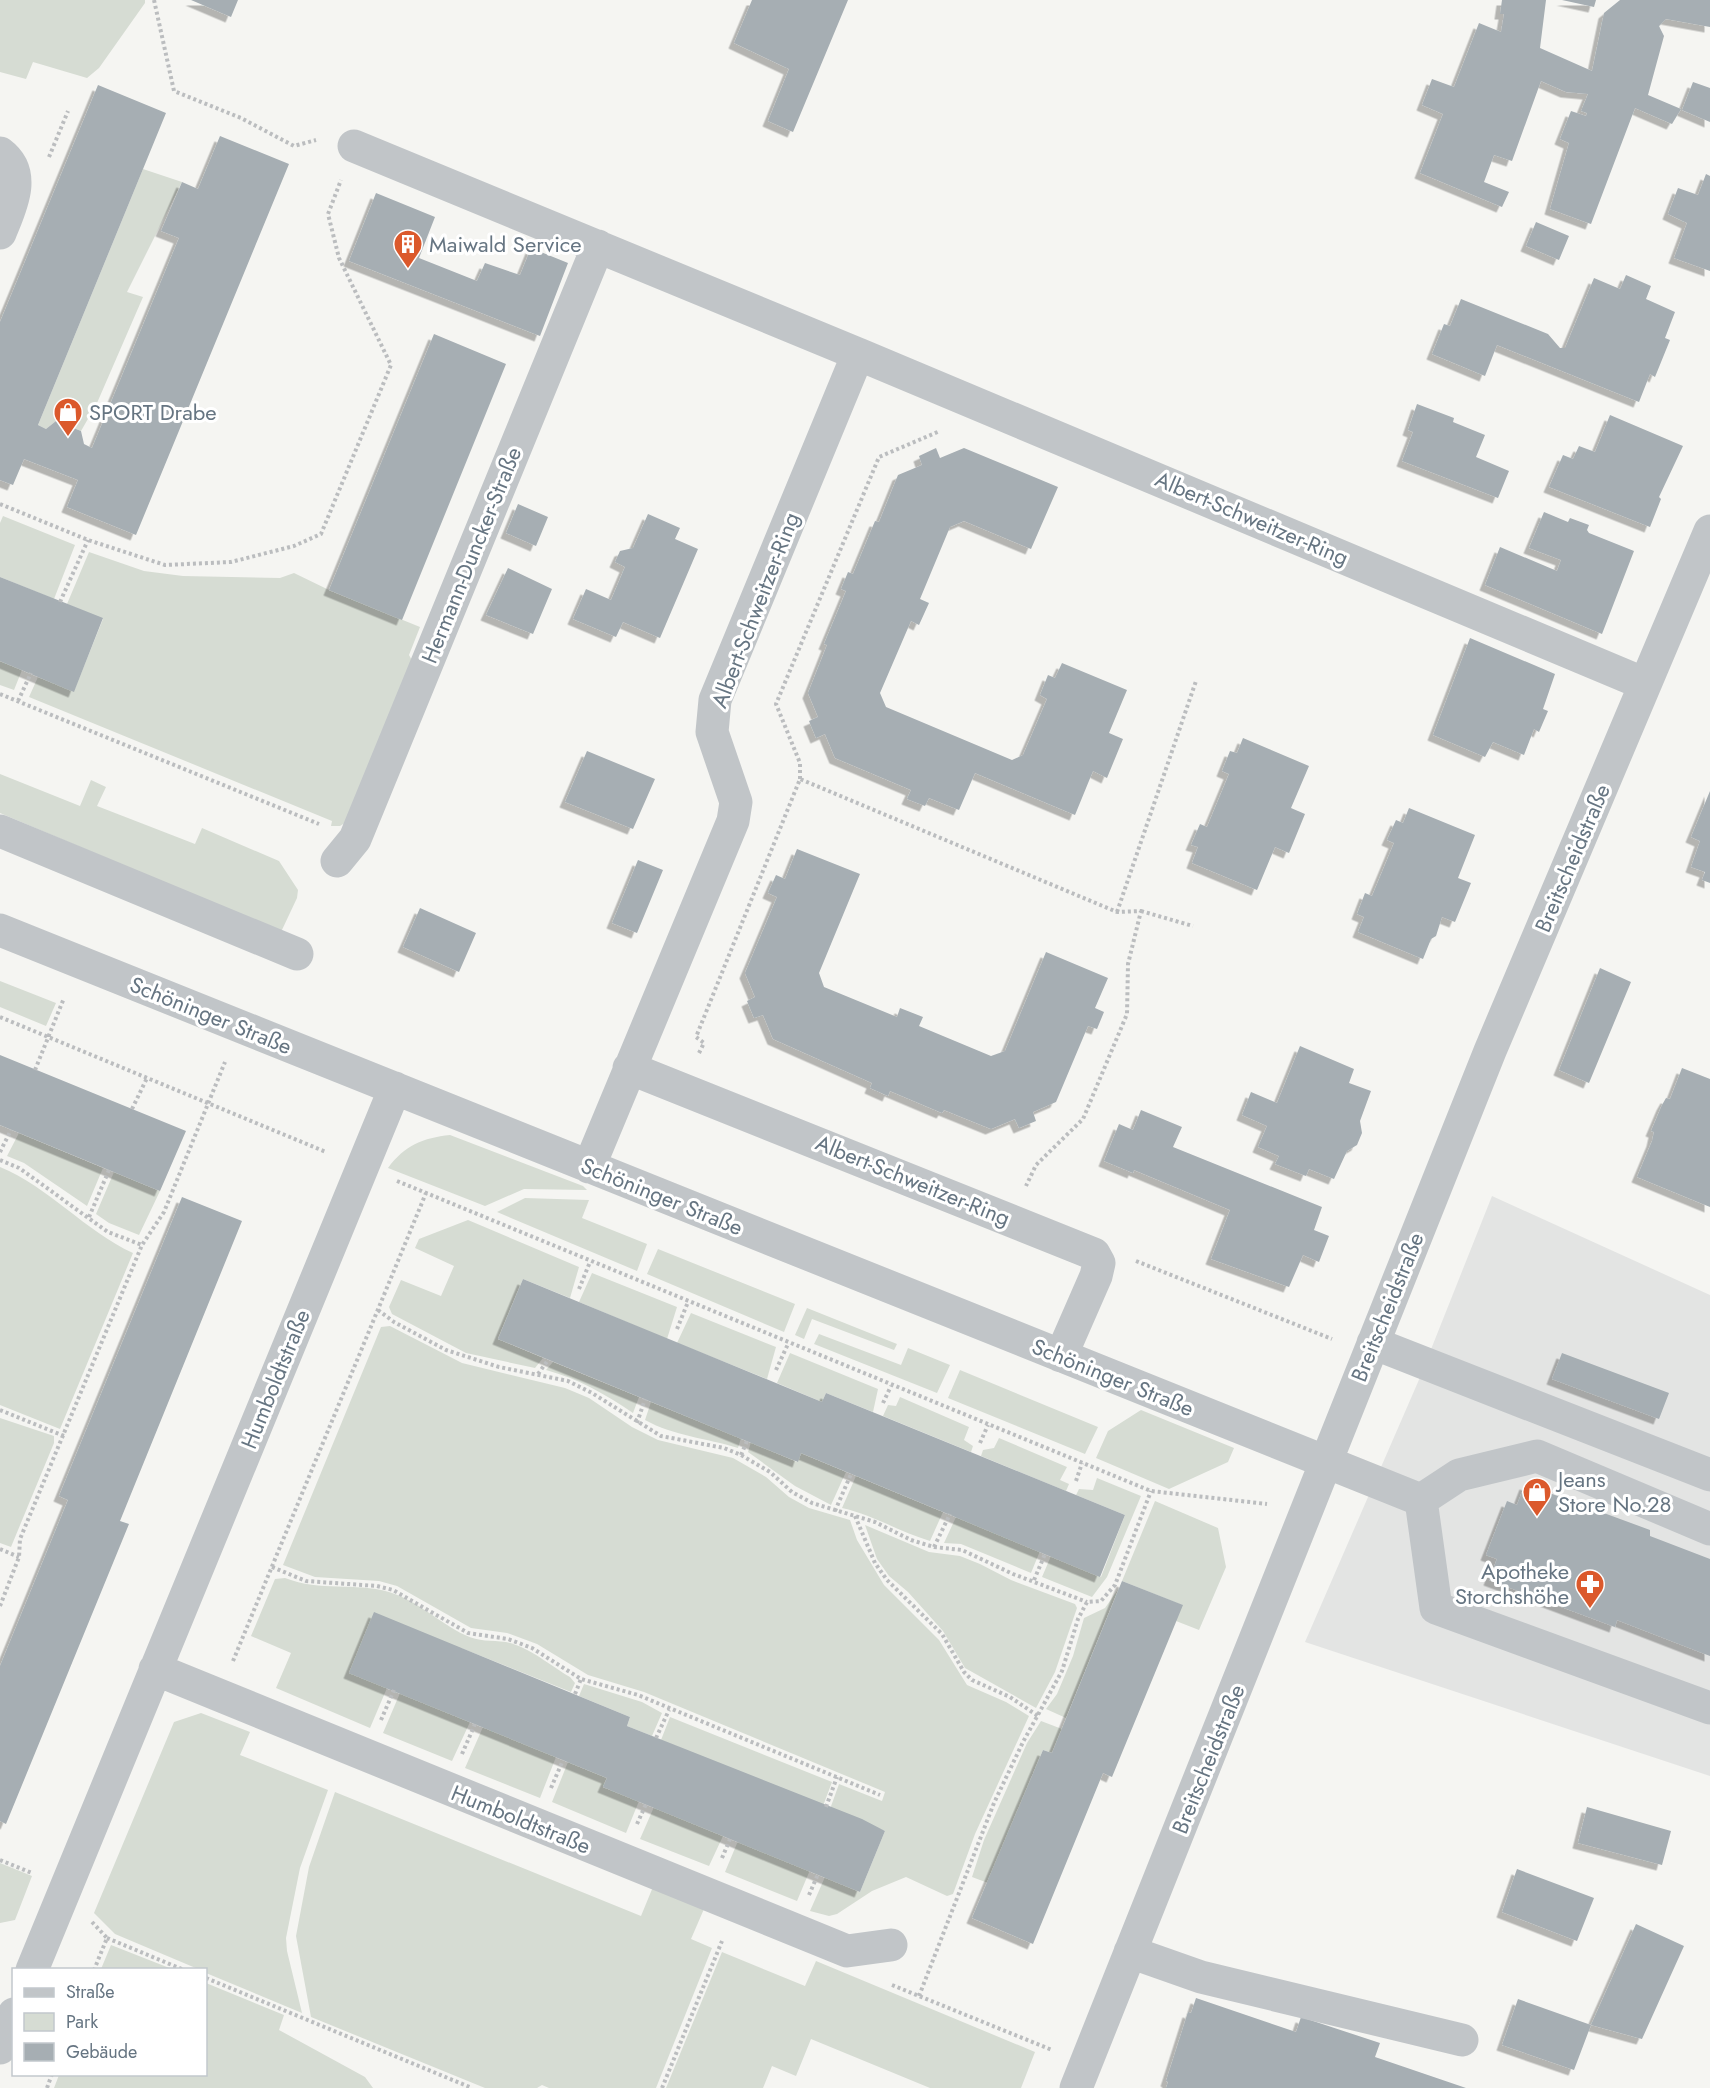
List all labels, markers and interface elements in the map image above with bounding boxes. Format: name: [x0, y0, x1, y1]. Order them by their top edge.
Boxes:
building icon: Maiwald Service: [392, 228, 424, 270]
place label: Maiwald Service: [429, 228, 582, 260]
shop icon: SPORT Drabe: [52, 396, 84, 438]
place label: SPORT Drabe: [89, 396, 217, 428]
street label: Hermann-Duncker-Straße: [413, 442, 529, 668]
street label: Albert-Schweitzer-Ring: [1150, 463, 1354, 573]
street label: Albert-Schweitzer-Ring: [703, 508, 807, 712]
street label: Breitscheidstraße: [1526, 779, 1618, 937]
street label: Schöninger Straße: [125, 968, 297, 1062]
street label: Albert-Schweitzer-Ring: [811, 1126, 1015, 1234]
street label: Schöninger Straße: [576, 1149, 748, 1243]
street label: Breitscheidstraße: [1342, 1228, 1432, 1386]
street label: Humboldtstraße: [232, 1304, 318, 1454]
street label: Schöninger Straße: [1027, 1330, 1199, 1424]
place label: Jeans Store No.28: [1555, 1463, 1672, 1520]
shop icon: Jeans Store No.28: [1521, 1476, 1553, 1518]
place label: Apotheke Storchshöhe: [1455, 1555, 1569, 1612]
pharmacy icon: Apotheke Storchshöhe: [1574, 1568, 1606, 1610]
street label: Breitscheidstraße: [1163, 1680, 1253, 1838]
street label: Humboldtstraße: [446, 1776, 596, 1862]
legend: [12, 1968, 207, 2076]
text: Straße: [66, 1979, 114, 2005]
text: Park: [66, 2009, 98, 2035]
text: Gebäude: [66, 2039, 137, 2065]

